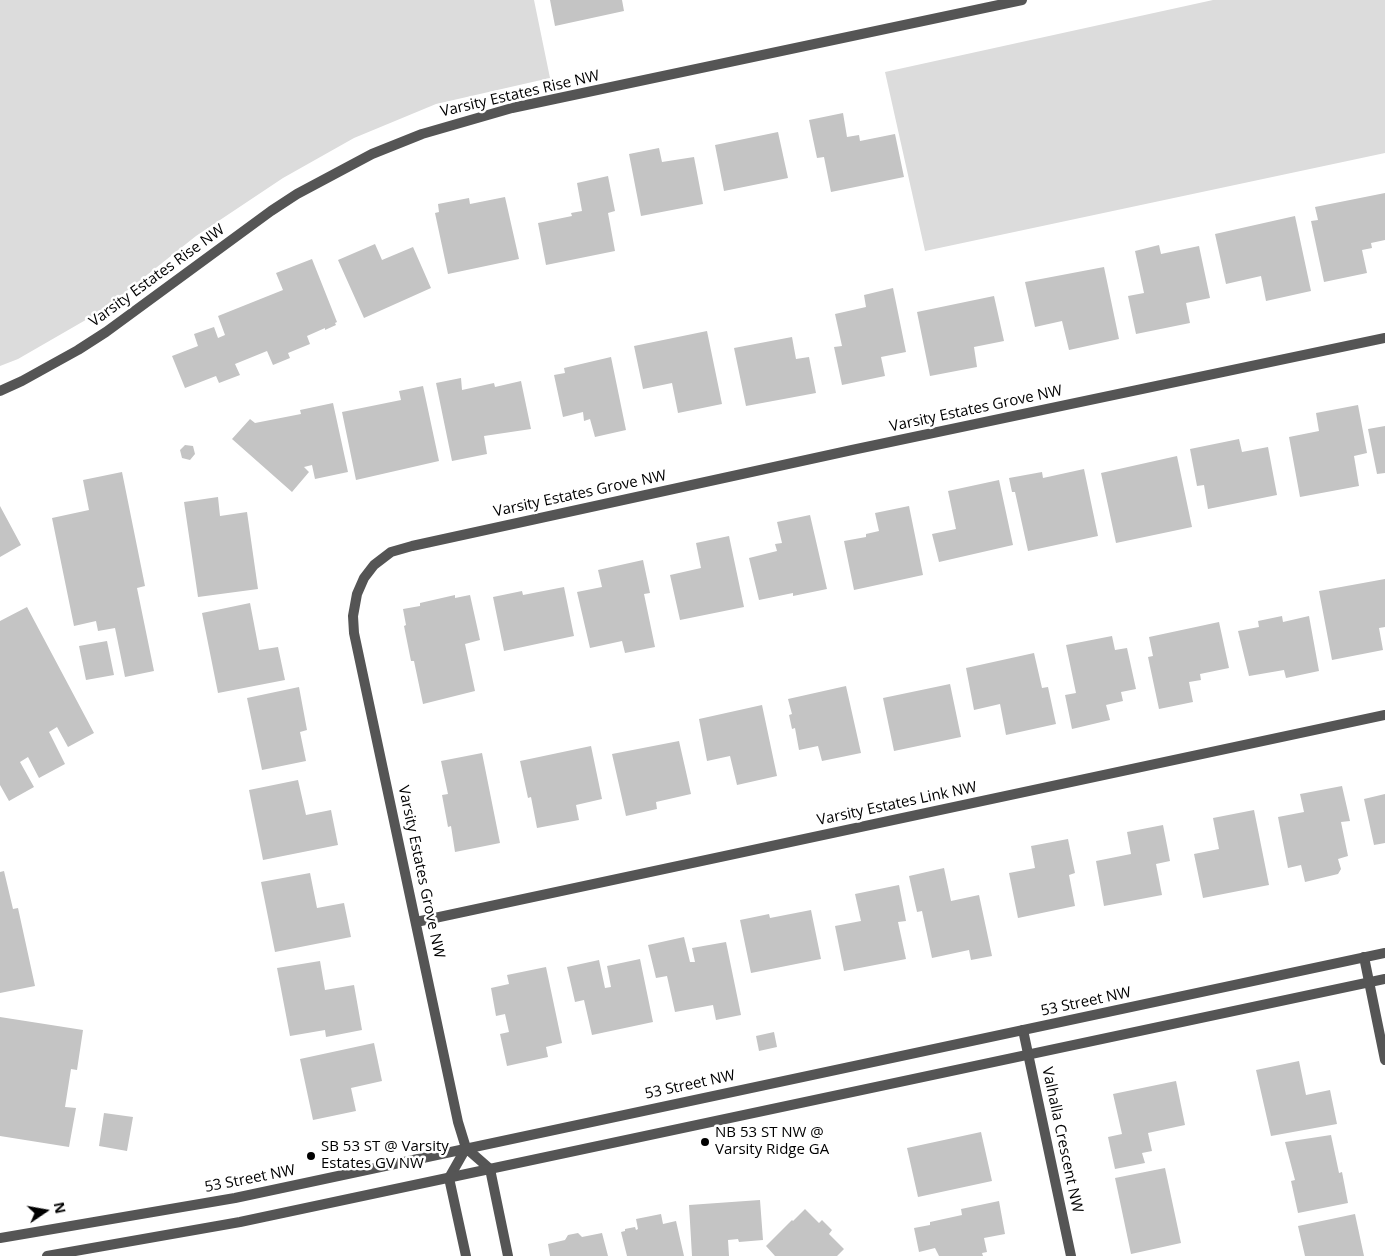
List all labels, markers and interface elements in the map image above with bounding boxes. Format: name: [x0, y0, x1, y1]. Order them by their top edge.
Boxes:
street label: Varsity Estates Rise NW: [439, 67, 601, 121]
street label: Varsity Estates Rise NW: [86, 221, 228, 331]
street label: Varsity Estates Grove NW: [888, 382, 1064, 436]
street label: Varsity Estates Grove NW: [492, 467, 668, 521]
street label: Varsity Estates Link NW: [815, 778, 979, 830]
street label: Varsity Estates Grove NW: [394, 784, 448, 960]
street label: 53 Street NW: [1039, 984, 1133, 1020]
street label: Valhalla Crescent NW: [1038, 1065, 1086, 1215]
street label: 53 Street NW: [643, 1067, 737, 1103]
place label: NB 53 ST NW @ Varsity Ridge GA: [715, 1124, 829, 1159]
marker: NB 53 ST NW @ Varsity Ridge GA: [699, 1136, 711, 1148]
place label: SB 53 ST @ Varsity Estates GV NW: [321, 1138, 449, 1173]
marker: SB 53 ST @ Varsity Estates GV NW: [305, 1150, 317, 1162]
street label: 53 Street NW: [203, 1161, 297, 1197]
north arrow: [20, 1186, 70, 1236]
text: N: [50, 1200, 71, 1215]

